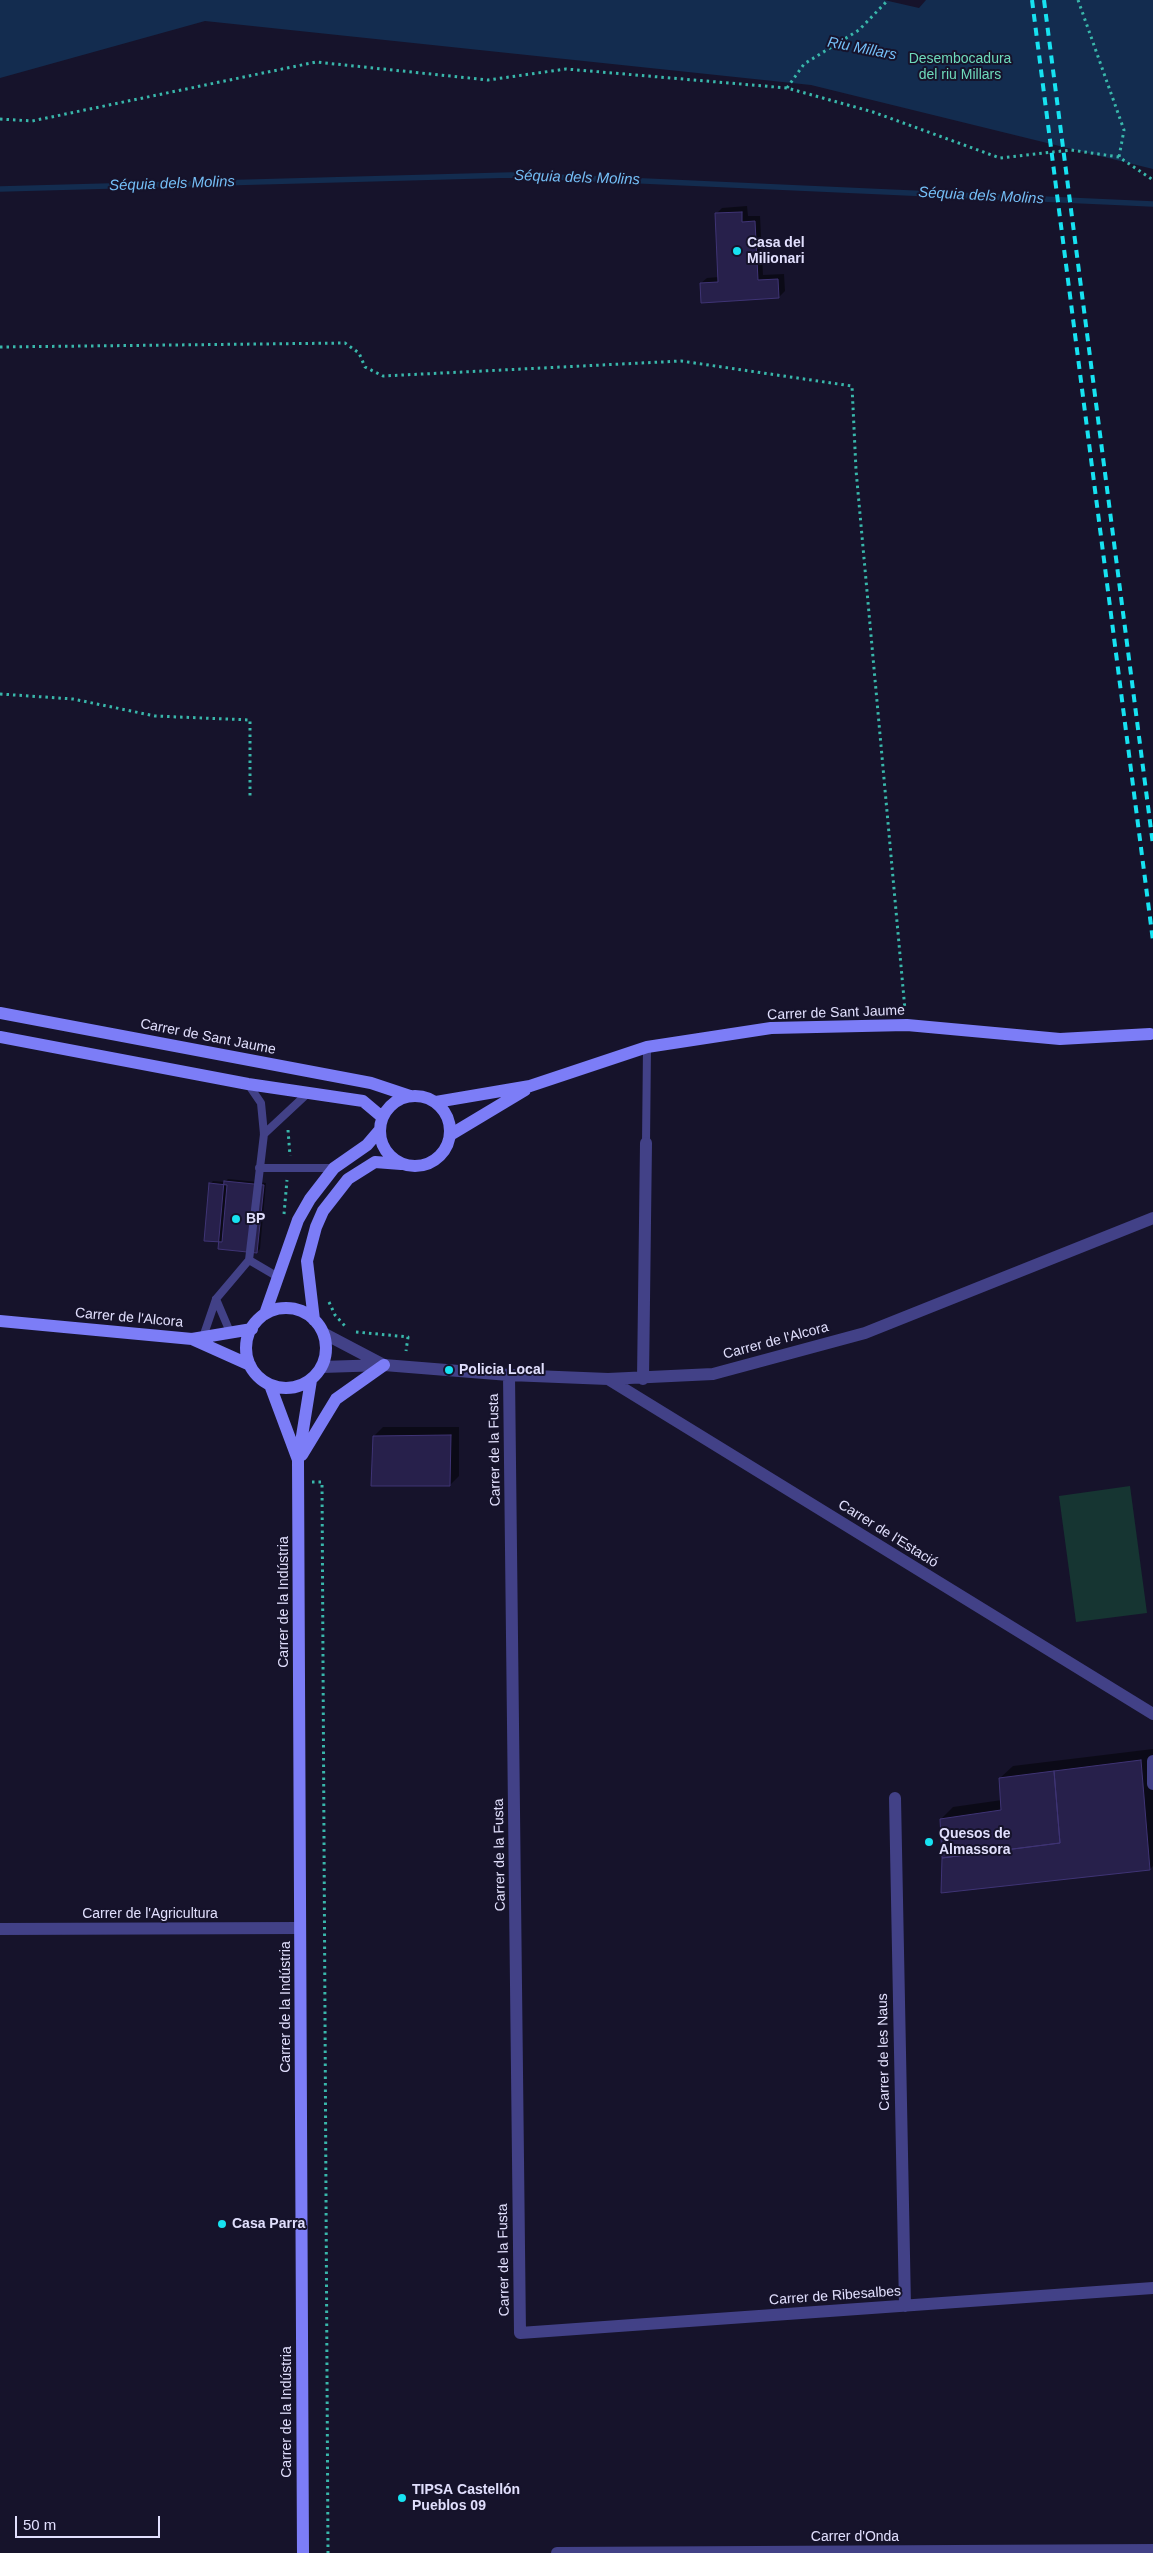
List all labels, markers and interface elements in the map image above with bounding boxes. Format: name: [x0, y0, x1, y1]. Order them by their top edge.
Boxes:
water label: Riu Millars: [826, 33, 898, 65]
park label: Desembocadura del riu Millars: [909, 51, 1011, 84]
water label: Séquia dels Molins: [514, 167, 640, 189]
water label: Séquia dels Molins: [109, 173, 235, 195]
water label: Séquia dels Molins: [918, 184, 1044, 208]
place label: Casa del Milionari: [747, 235, 805, 268]
marker: Casa del Milionari: [731, 245, 743, 257]
street label: Carrer de Sant Jaume: [767, 1002, 905, 1024]
street label: Carrer de Sant Jaume: [139, 1016, 277, 1058]
place label: BP: [246, 1211, 265, 1227]
marker: BP: [230, 1213, 242, 1225]
street label: Carrer de l'Alcora: [74, 1305, 184, 1331]
street label: Carrer de l'Alcora: [721, 1319, 831, 1363]
place label: Policia Local: [459, 1362, 545, 1378]
marker: Policia Local: [443, 1364, 455, 1376]
street label: Carrer de la Fusta: [486, 1393, 504, 1507]
street label: Carrer de l'Estació: [835, 1496, 941, 1572]
street label: Carrer de la Indústria: [276, 1536, 292, 1668]
street label: Carrer de la Fusta: [491, 1798, 509, 1912]
place label: Quesos de Almassora: [939, 1826, 1011, 1858]
marker: Quesos de Almassora: [923, 1836, 935, 1848]
street label: Carrer de l'Agricultura: [82, 1906, 218, 1922]
street label: Carrer de la Indústria: [278, 1941, 294, 2073]
street label: Carrer de les Naus: [875, 1993, 893, 2111]
street label: Carrer de la Fusta: [495, 2203, 513, 2317]
place label: Casa Parra: [232, 2216, 305, 2232]
marker: Casa Parra: [216, 2218, 228, 2230]
street label: Carrer de Ribesalbes: [768, 2283, 902, 2309]
street label: Carrer de la Indústria: [279, 2346, 295, 2478]
place label: TIPSA Castellón Pueblos 09: [412, 2482, 520, 2514]
marker: TIPSA Castellón Pueblos 09: [396, 2492, 408, 2504]
scale bar: [18, 2506, 162, 2538]
text: 50 m: [23, 2516, 56, 2533]
street label: Carrer d'Onda: [811, 2529, 899, 2545]

